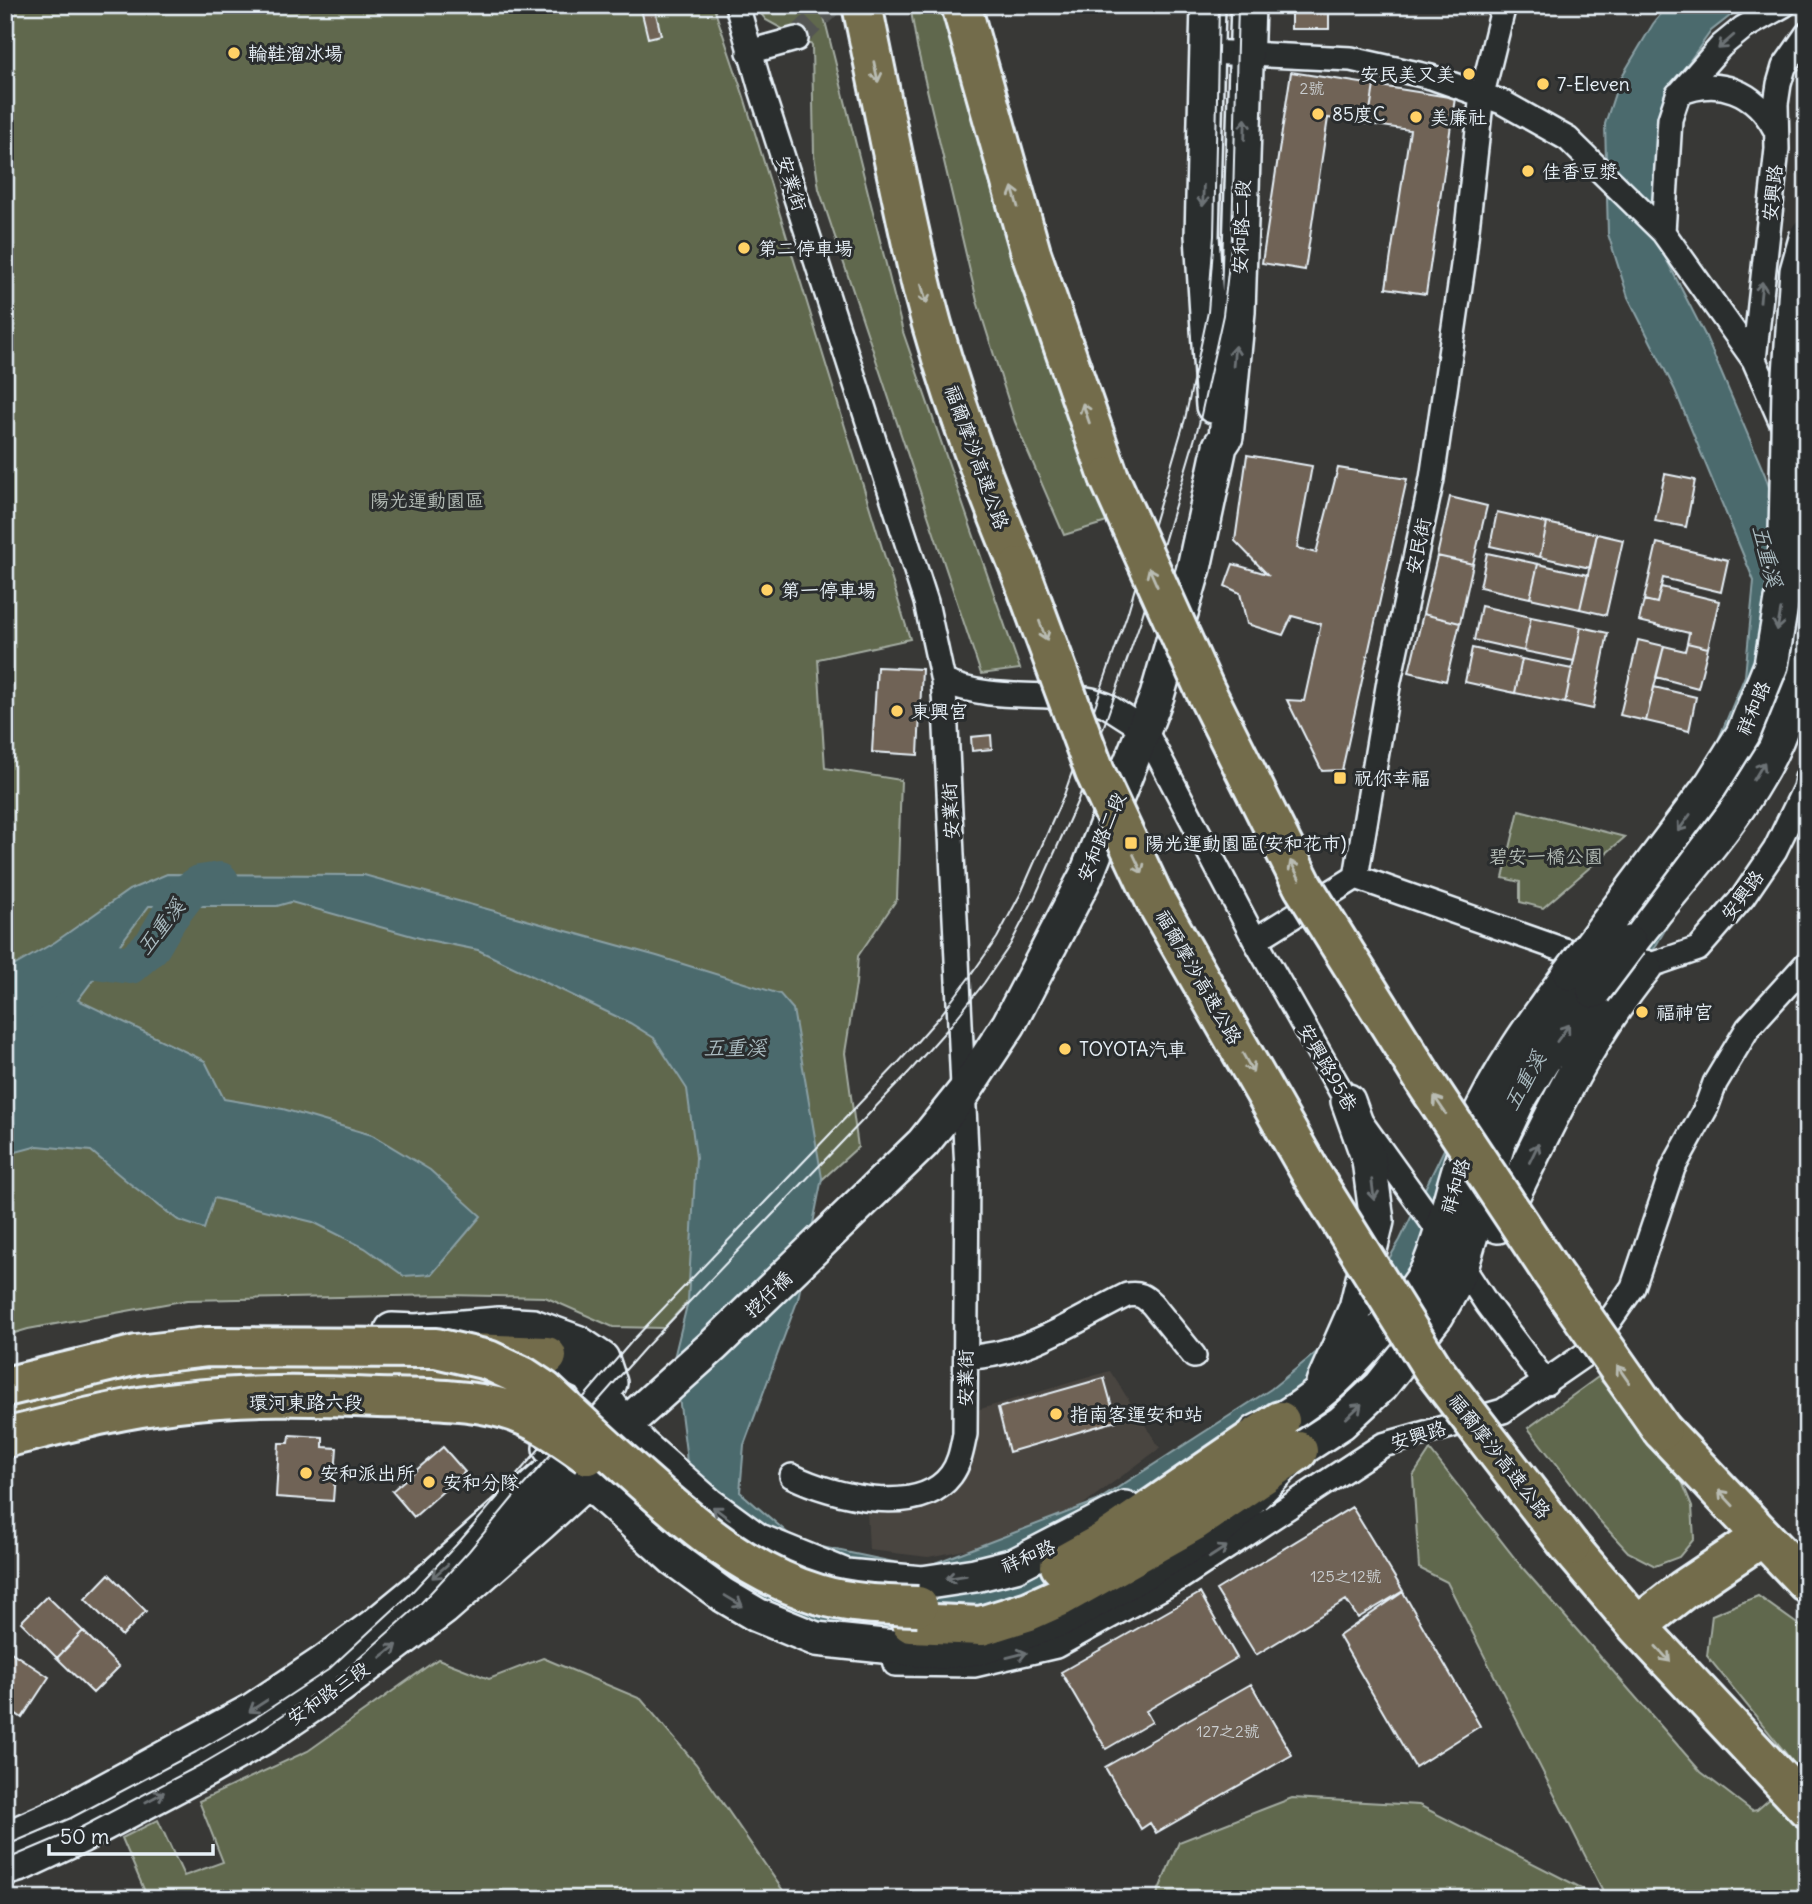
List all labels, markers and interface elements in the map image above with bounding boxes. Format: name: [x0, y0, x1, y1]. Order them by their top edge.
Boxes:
one-way arrow: [1717, 34, 1735, 50]
place label: 輪鞋溜冰場: [248, 41, 343, 65]
marker: 輪鞋溜冰場: [226, 45, 242, 61]
one-way arrow: [870, 60, 884, 83]
place label: 安民美又美: [1360, 62, 1455, 86]
marker: 安民美又美: [1461, 66, 1477, 82]
place label: 7-Eleven: [1557, 72, 1630, 96]
marker: 7-Eleven: [1535, 76, 1551, 92]
house number: 2號: [1300, 78, 1324, 98]
place label: 85度C: [1332, 102, 1385, 126]
place label: 美廉社: [1430, 105, 1487, 129]
marker: 85度C: [1310, 106, 1326, 122]
marker: 美廉社: [1408, 109, 1424, 125]
one-way arrow: [1239, 117, 1252, 140]
street label: 安業街: [772, 152, 812, 214]
place label: 佳香豆漿: [1542, 159, 1618, 183]
marker: 佳香豆漿: [1520, 163, 1536, 179]
street label: 安興路: [1757, 163, 1787, 223]
street label: 安和路二段: [1227, 179, 1255, 275]
one-way arrow: [1197, 184, 1210, 207]
one-way arrow: [1008, 186, 1021, 209]
place label: 第二停車場: [758, 236, 853, 260]
marker: 第二停車場: [736, 240, 752, 256]
one-way arrow: [1755, 281, 1768, 304]
one-way arrow: [919, 283, 932, 305]
one-way arrow: [1228, 345, 1241, 368]
street label: 福爾摩沙高速公路: [940, 381, 1014, 533]
one-way arrow: [1079, 402, 1092, 424]
park label: 陽光運動園區: [370, 488, 484, 512]
street label: 安民街: [1400, 516, 1436, 576]
water label: 五重溪: [1747, 522, 1788, 591]
one-way arrow: [1146, 566, 1159, 587]
place label: 第一停車場: [781, 578, 876, 602]
marker: 第一停車場: [759, 582, 775, 598]
one-way arrow: [1772, 608, 1785, 631]
one-way arrow: [1037, 620, 1050, 642]
street label: 祥和路: [1731, 677, 1775, 739]
place label: 東興宮: [911, 699, 968, 723]
marker: 東興宮: [889, 703, 905, 719]
one-way arrow: [1753, 762, 1767, 782]
place label: 祝你幸福: [1354, 766, 1430, 790]
marker: 祝你幸福: [1332, 770, 1348, 786]
street label: 安業街: [937, 782, 963, 840]
street label: 安和路二段: [1071, 789, 1131, 885]
one-way arrow: [1676, 813, 1691, 832]
place label: 陽光運動園區(安和花市): [1145, 831, 1347, 855]
marker: 陽光運動園區(安和花市): [1123, 835, 1139, 851]
park label: 碧安一橋公園: [1489, 844, 1603, 868]
one-way arrow: [1132, 853, 1145, 874]
one-way arrow: [1288, 860, 1301, 881]
street label: 安興路: [1715, 865, 1769, 925]
water label: 五重溪: [131, 893, 191, 960]
street label: 福爾摩沙高速公路: [1151, 905, 1247, 1049]
place label: 福神宮: [1656, 1000, 1713, 1024]
marker: 福神宮: [1634, 1004, 1650, 1020]
street label: 安興路95巷: [1293, 1019, 1363, 1115]
one-way arrow: [1555, 1024, 1570, 1042]
water label: 五重溪: [704, 1034, 767, 1061]
place label: TOYOTA汽車: [1079, 1037, 1187, 1061]
marker: TOYOTA汽車: [1057, 1041, 1073, 1057]
water label: 五重溪: [1497, 1046, 1552, 1115]
one-way arrow: [1242, 1052, 1255, 1073]
one-way arrow: [1433, 1096, 1447, 1115]
one-way arrow: [1527, 1143, 1541, 1164]
street label: 祥和路: [1435, 1155, 1475, 1217]
one-way arrow: [1367, 1178, 1380, 1201]
street label: 挖仔橋: [739, 1266, 797, 1322]
street label: 安業街: [953, 1349, 977, 1407]
one-way arrow: [1616, 1365, 1630, 1384]
street label: 福爾摩沙高速公路: [1444, 1389, 1556, 1523]
street label: 環河東路六段: [249, 1390, 363, 1414]
place label: 指南客運安和站: [1070, 1402, 1203, 1426]
one-way arrow: [1345, 1403, 1362, 1420]
marker: 指南客運安和站: [1048, 1406, 1064, 1422]
street label: 安興路: [1387, 1415, 1449, 1455]
place label: 安和派出所: [320, 1461, 415, 1485]
marker: 安和派出所: [298, 1465, 314, 1481]
place label: 安和分隊: [443, 1470, 519, 1494]
marker: 安和分隊: [421, 1474, 437, 1490]
one-way arrow: [1717, 1490, 1734, 1507]
one-way arrow: [712, 1506, 731, 1521]
street label: 祥和路: [997, 1534, 1059, 1578]
one-way arrow: [1208, 1545, 1227, 1560]
one-way arrow: [431, 1563, 449, 1579]
house number: 125之12號: [1310, 1566, 1382, 1586]
one-way arrow: [945, 1571, 968, 1584]
one-way arrow: [724, 1595, 744, 1609]
one-way arrow: [379, 1643, 398, 1658]
one-way arrow: [1655, 1645, 1671, 1663]
one-way arrow: [1005, 1648, 1028, 1661]
street label: 安和路三段: [282, 1656, 374, 1730]
one-way arrow: [249, 1699, 268, 1714]
house number: 127之2號: [1196, 1721, 1260, 1741]
one-way arrow: [144, 1790, 165, 1804]
scale bar: [49, 1813, 214, 1857]
text: 50 m: [60, 1823, 109, 1850]

